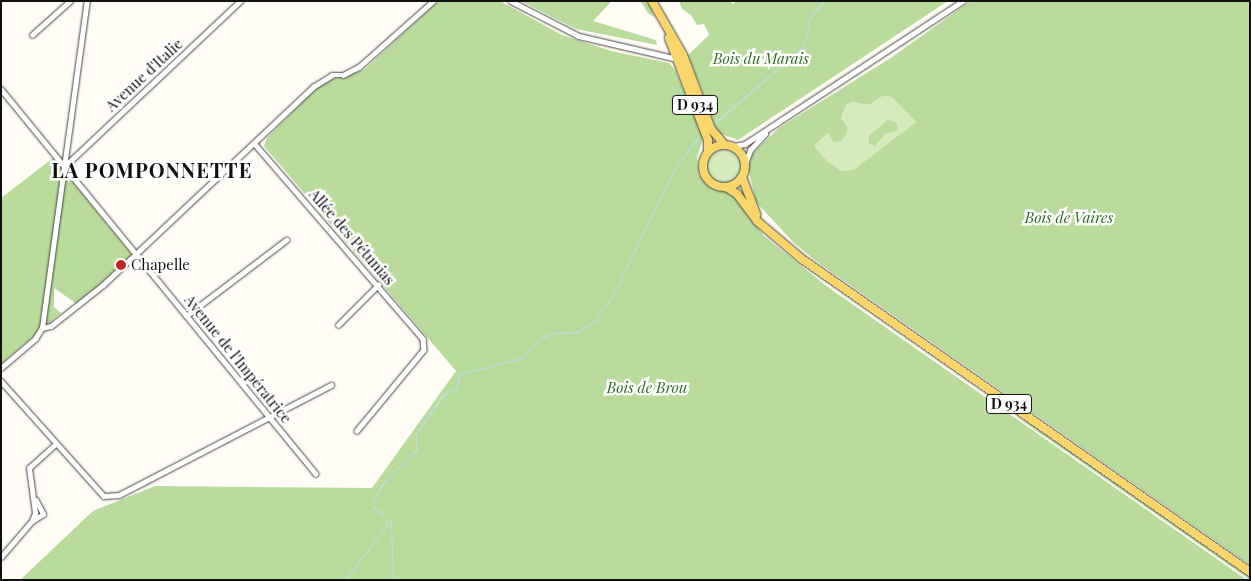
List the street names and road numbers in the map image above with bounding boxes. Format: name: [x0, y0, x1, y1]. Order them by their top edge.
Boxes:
street label: Avenue d'Italie: [102, 35, 186, 115]
road number: D 934: [671, 94, 719, 116]
street label: Allée des Pétunias: [305, 185, 399, 289]
street label: Avenue de l'Impératrice: [180, 291, 296, 427]
road number: D 934: [985, 392, 1033, 416]

